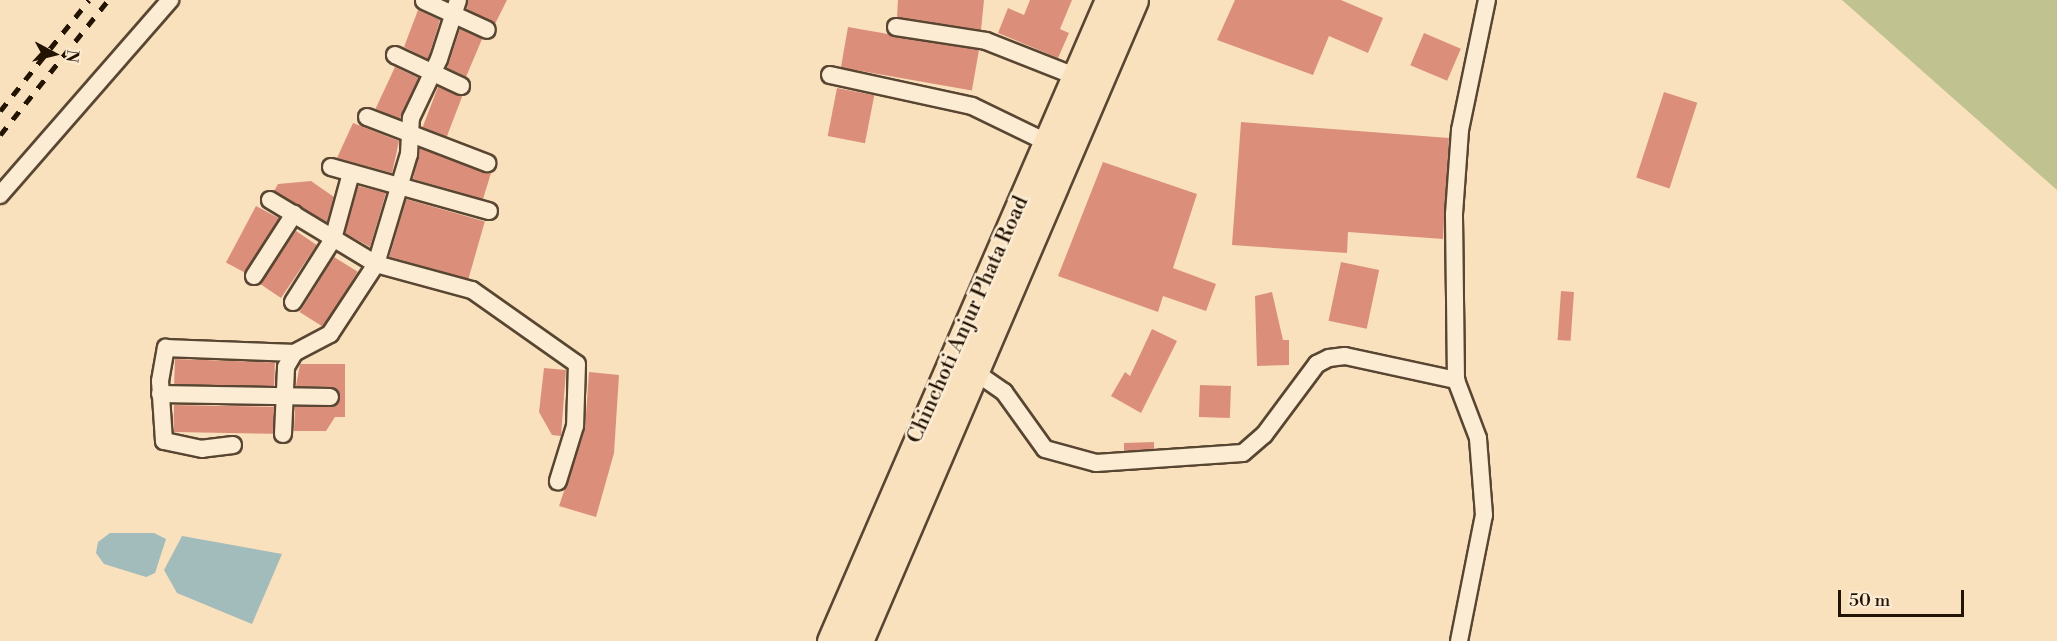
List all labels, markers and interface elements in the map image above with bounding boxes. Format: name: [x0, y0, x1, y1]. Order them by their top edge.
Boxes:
north arrow: [24, 24, 84, 84]
text: N: [61, 49, 83, 64]
street label: Chinchoti Anjur Phata Road: [902, 193, 1034, 447]
scale bar: [1841, 578, 1967, 616]
text: 50 m: [1849, 589, 1890, 612]

